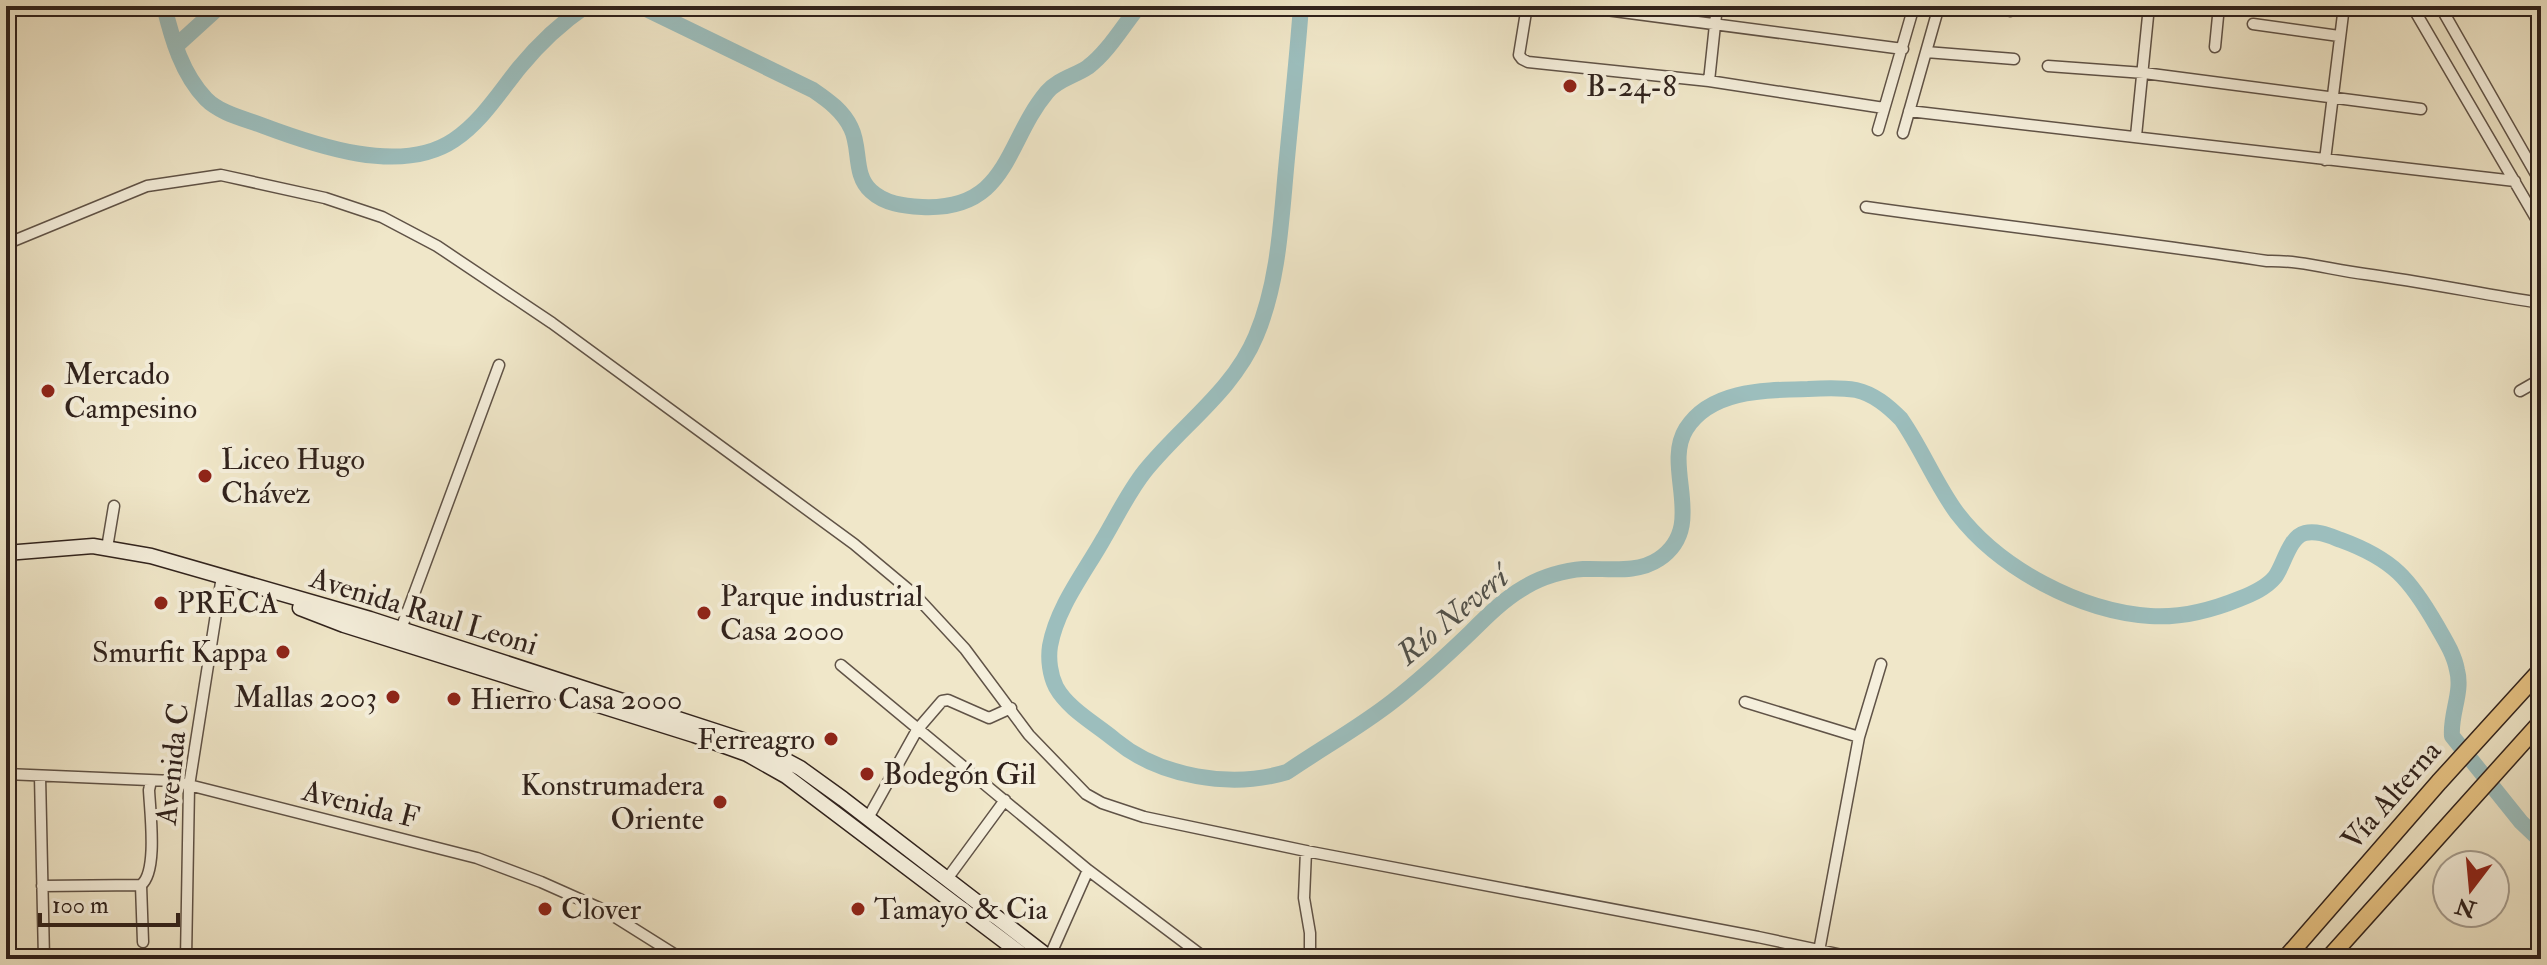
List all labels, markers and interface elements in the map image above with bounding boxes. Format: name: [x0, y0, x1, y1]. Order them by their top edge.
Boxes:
place label: B-24-8: [1586, 68, 1676, 105]
marker: B-24-8: [1561, 77, 1579, 95]
place label: Mercado Campesino: [64, 356, 197, 427]
marker: Mercado Campesino: [39, 382, 57, 400]
place label: Liceo Hugo Chávez: [221, 441, 365, 512]
marker: Liceo Hugo Chávez: [196, 467, 214, 485]
water label: Río Neverí: [1388, 554, 1521, 675]
street label: Avenida Raul Leoni: [305, 559, 542, 664]
place label: Parque industrial Casa 2000: [720, 578, 924, 649]
place label: PRECA: [177, 585, 279, 622]
marker: PRECA: [152, 594, 170, 612]
marker: Parque industrial Casa 2000: [695, 604, 713, 622]
place label: Smurfit Kappa: [92, 634, 268, 671]
marker: Smurfit Kappa: [274, 643, 292, 661]
place label: Mallas 2003: [234, 679, 377, 716]
place label: Hierro Casa 2000: [470, 681, 682, 718]
marker: Mallas 2003: [384, 688, 402, 706]
marker: Hierro Casa 2000: [445, 690, 463, 708]
street label: Avenida C: [148, 701, 197, 828]
place label: Ferreagro: [697, 721, 815, 758]
marker: Ferreagro: [822, 730, 840, 748]
street label: Vía Alterna: [2334, 732, 2449, 858]
place label: Bodegón Gil: [883, 756, 1037, 793]
marker: Bodegón Gil: [858, 765, 876, 783]
place label: Konstrumadera Oriente: [520, 767, 705, 838]
street label: Avenida F: [298, 772, 423, 837]
marker: Konstrumadera Oriente: [711, 793, 729, 811]
north arrow: [2431, 849, 2511, 929]
scale bar: [40, 877, 178, 927]
text: 100 m: [52, 890, 109, 921]
place label: Clover: [561, 891, 641, 928]
place label: Tamayo & Cia: [874, 891, 1048, 928]
text: N: [2452, 891, 2480, 924]
marker: Clover: [536, 900, 554, 918]
marker: Tamayo & Cia: [849, 900, 867, 918]

